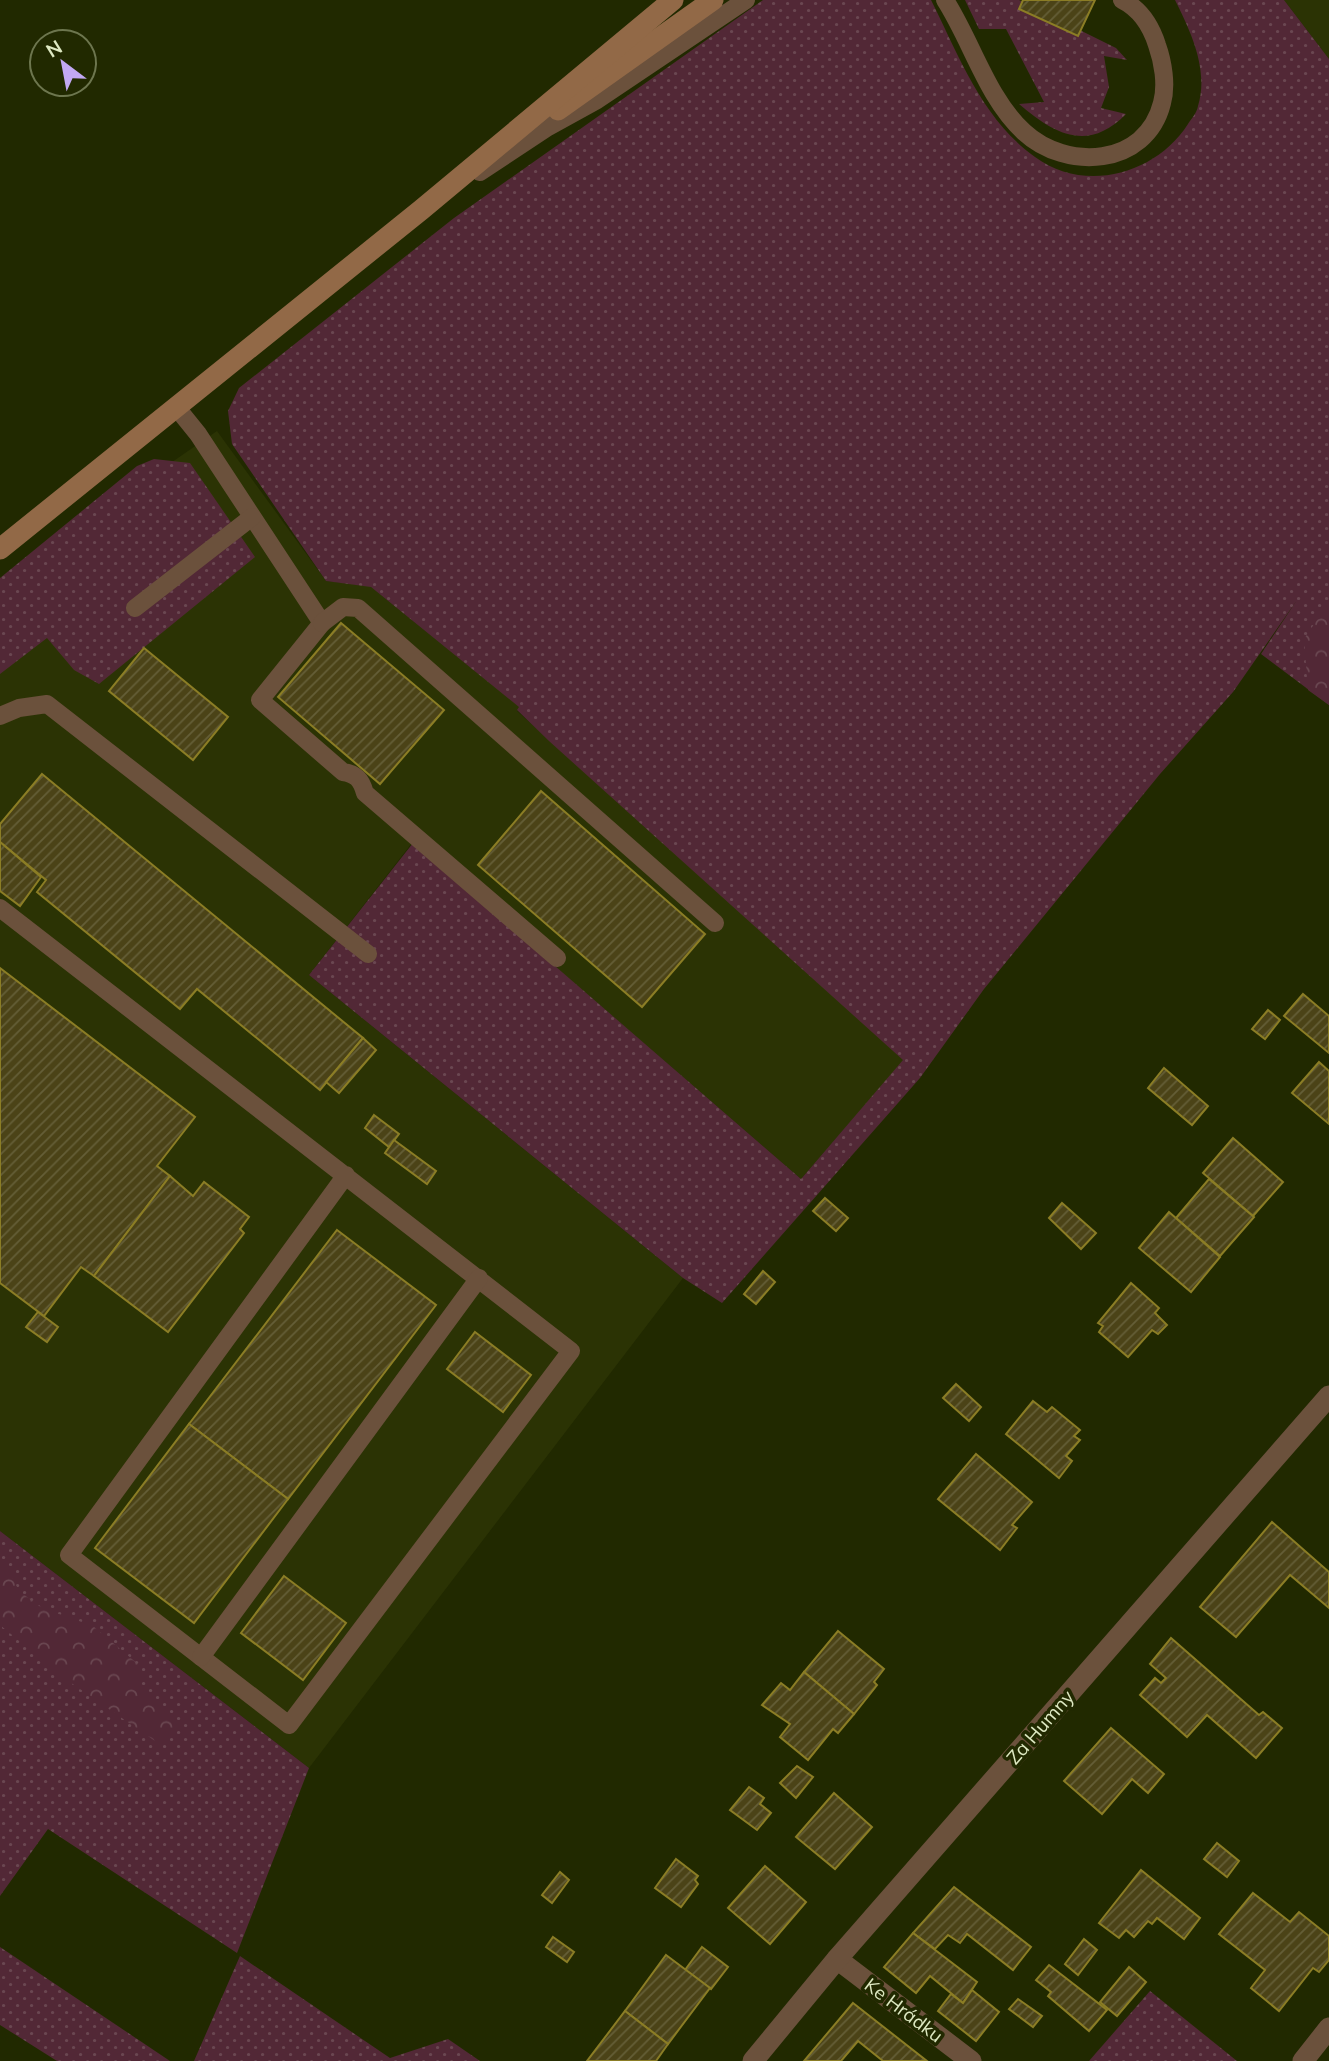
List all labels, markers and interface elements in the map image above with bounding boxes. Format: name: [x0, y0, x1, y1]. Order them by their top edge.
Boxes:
north arrow: [28, 28, 98, 98]
text: N: [42, 35, 66, 63]
street label: Za Humny: [1001, 1685, 1079, 1769]
street label: Ke Hrádku: [860, 1973, 948, 2047]

